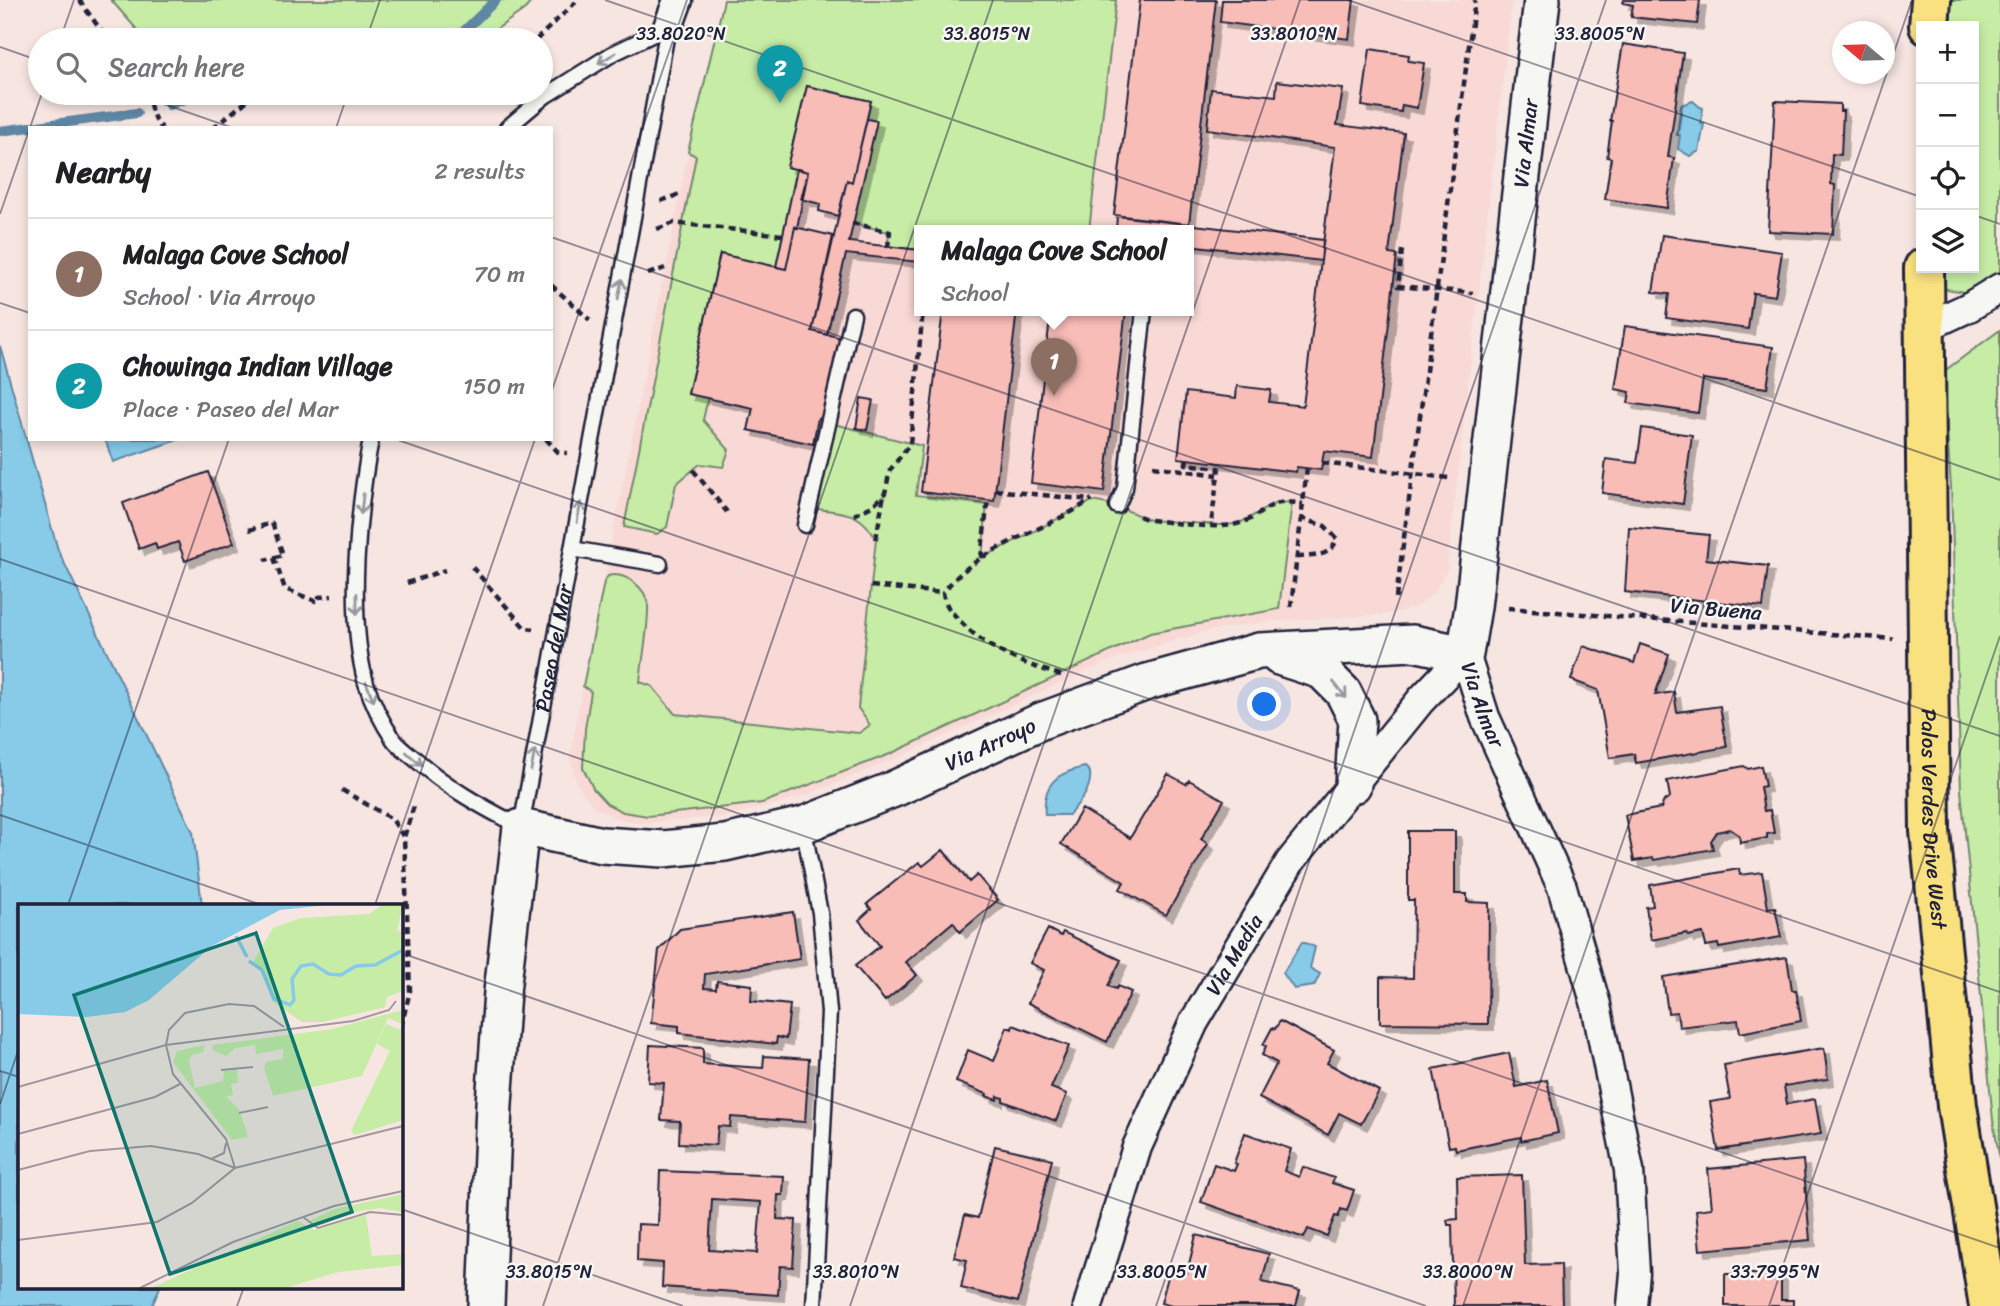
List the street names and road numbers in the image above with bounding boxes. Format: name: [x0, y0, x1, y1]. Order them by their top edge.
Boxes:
street label: Via Almar: [1502, 95, 1550, 190]
street label: Paseo del Mar: [523, 580, 584, 715]
street label: Via Buena: [1669, 586, 1764, 632]
street label: Via Almar: [1450, 657, 1516, 755]
street label: Via Arroyo: [938, 707, 1043, 782]
street label: Palos Verdes Drive West: [1910, 708, 1959, 932]
street label: Via Media: [1195, 906, 1274, 1003]

